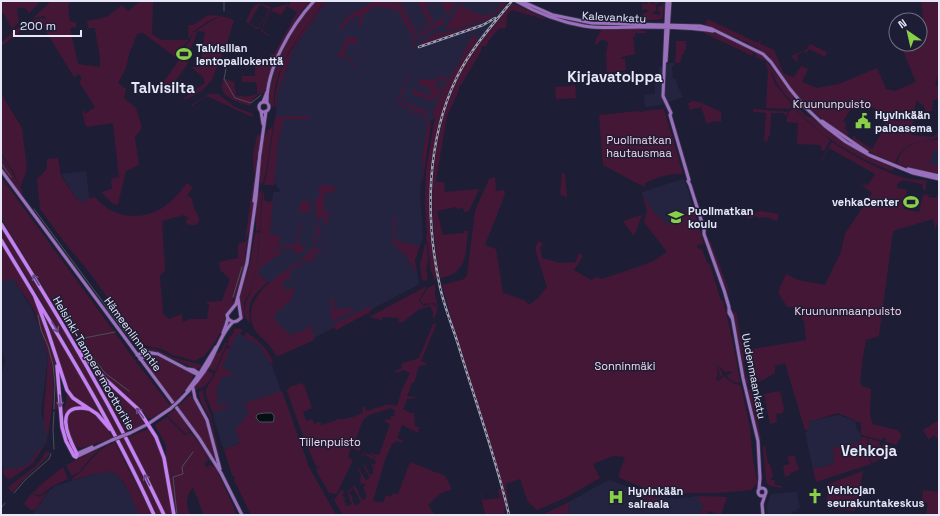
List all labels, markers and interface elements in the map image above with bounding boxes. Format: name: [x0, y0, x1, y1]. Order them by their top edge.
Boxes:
street label: Kalevankatu: [581, 8, 647, 26]
scale bar: [14, 12, 81, 38]
north arrow: [888, 12, 928, 52]
text: N: [895, 16, 909, 32]
text: 200 m: [20, 18, 56, 34]
place label: Talvisillan lentopallokenttä: [196, 41, 284, 68]
sports icon: Talvisillan lentopallokenttä: [175, 45, 193, 63]
district label: Kirjavatolppa: [567, 67, 663, 86]
district label: Talvisilta: [131, 78, 195, 97]
park label: Kruununpuisto: [793, 97, 871, 111]
place label: Hyvinkään paloasema: [875, 108, 933, 135]
public building icon: Hyvinkään paloasema: [854, 112, 872, 130]
park label: Puolimatkan hautausmaa: [606, 133, 672, 160]
sports icon: vehkaCenter: [902, 193, 920, 211]
place label: vehkaCenter: [832, 195, 900, 209]
place label: Puolimatkan koulu: [688, 204, 754, 231]
school or university icon: Puolimatkan koulu: [667, 208, 685, 226]
one-way arrow: [31, 274, 39, 286]
street label: Helsinki-Tampere moottoritie: [50, 294, 138, 432]
street label: Hämeenlinnantie: [101, 294, 165, 374]
park label: Kruununmaanpuisto: [794, 304, 902, 318]
one-way arrow: [51, 321, 59, 333]
street label: Uudenmaankatu: [739, 332, 769, 420]
park label: Sonninmäki: [595, 359, 656, 373]
one-way arrow: [56, 394, 64, 407]
one-way arrow: [136, 408, 145, 419]
park label: Tiilenpuisto: [299, 435, 361, 449]
district label: Vehkoja: [841, 441, 898, 460]
one-way arrow: [143, 474, 150, 486]
place label: Vehkojan seurakuntakeskus: [827, 483, 924, 510]
place label: Hyvinkään sairaala: [628, 484, 684, 511]
church icon: Vehkojan seurakuntakeskus: [806, 487, 824, 505]
hospital icon: Hyvinkään sairaala: [607, 488, 625, 506]

